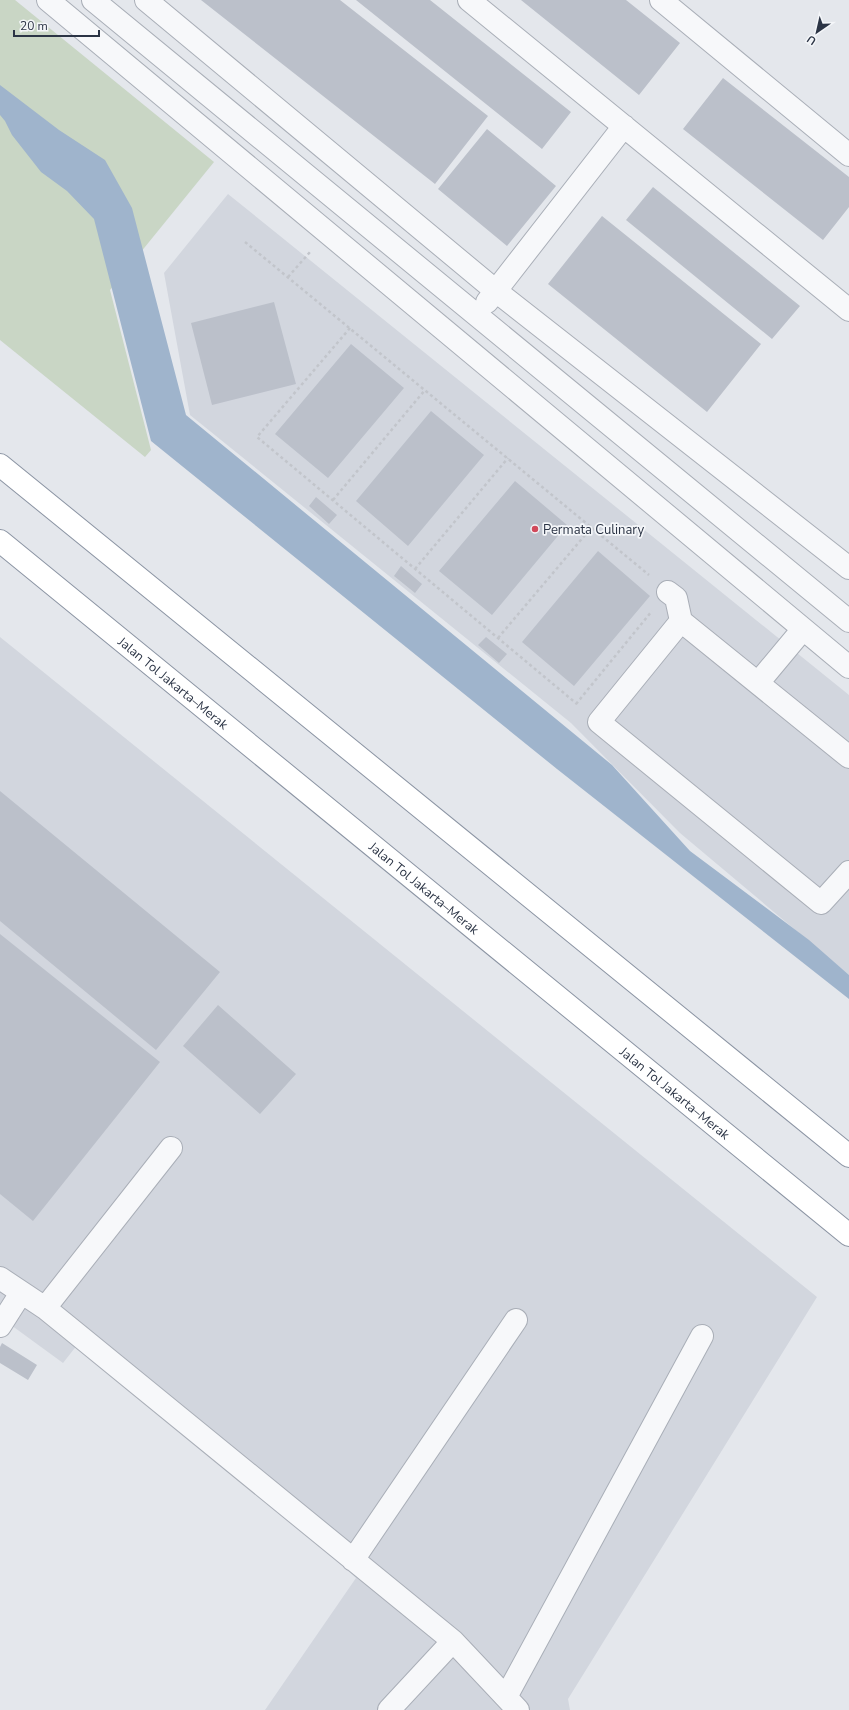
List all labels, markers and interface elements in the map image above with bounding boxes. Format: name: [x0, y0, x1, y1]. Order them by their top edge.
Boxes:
scale bar: [14, 12, 99, 38]
north arrow: [797, 12, 837, 52]
text: 20 m: [20, 18, 48, 34]
text: U: [804, 31, 819, 48]
place label: Permata Culinary: [543, 521, 644, 539]
marker: Permata Culinary: [530, 524, 540, 534]
street label: Jalan Tol Jakarta–Merak: [113, 632, 232, 734]
street label: Jalan Tol Jakarta–Merak: [364, 838, 483, 939]
street label: Jalan Tol Jakarta–Merak: [615, 1043, 734, 1144]

